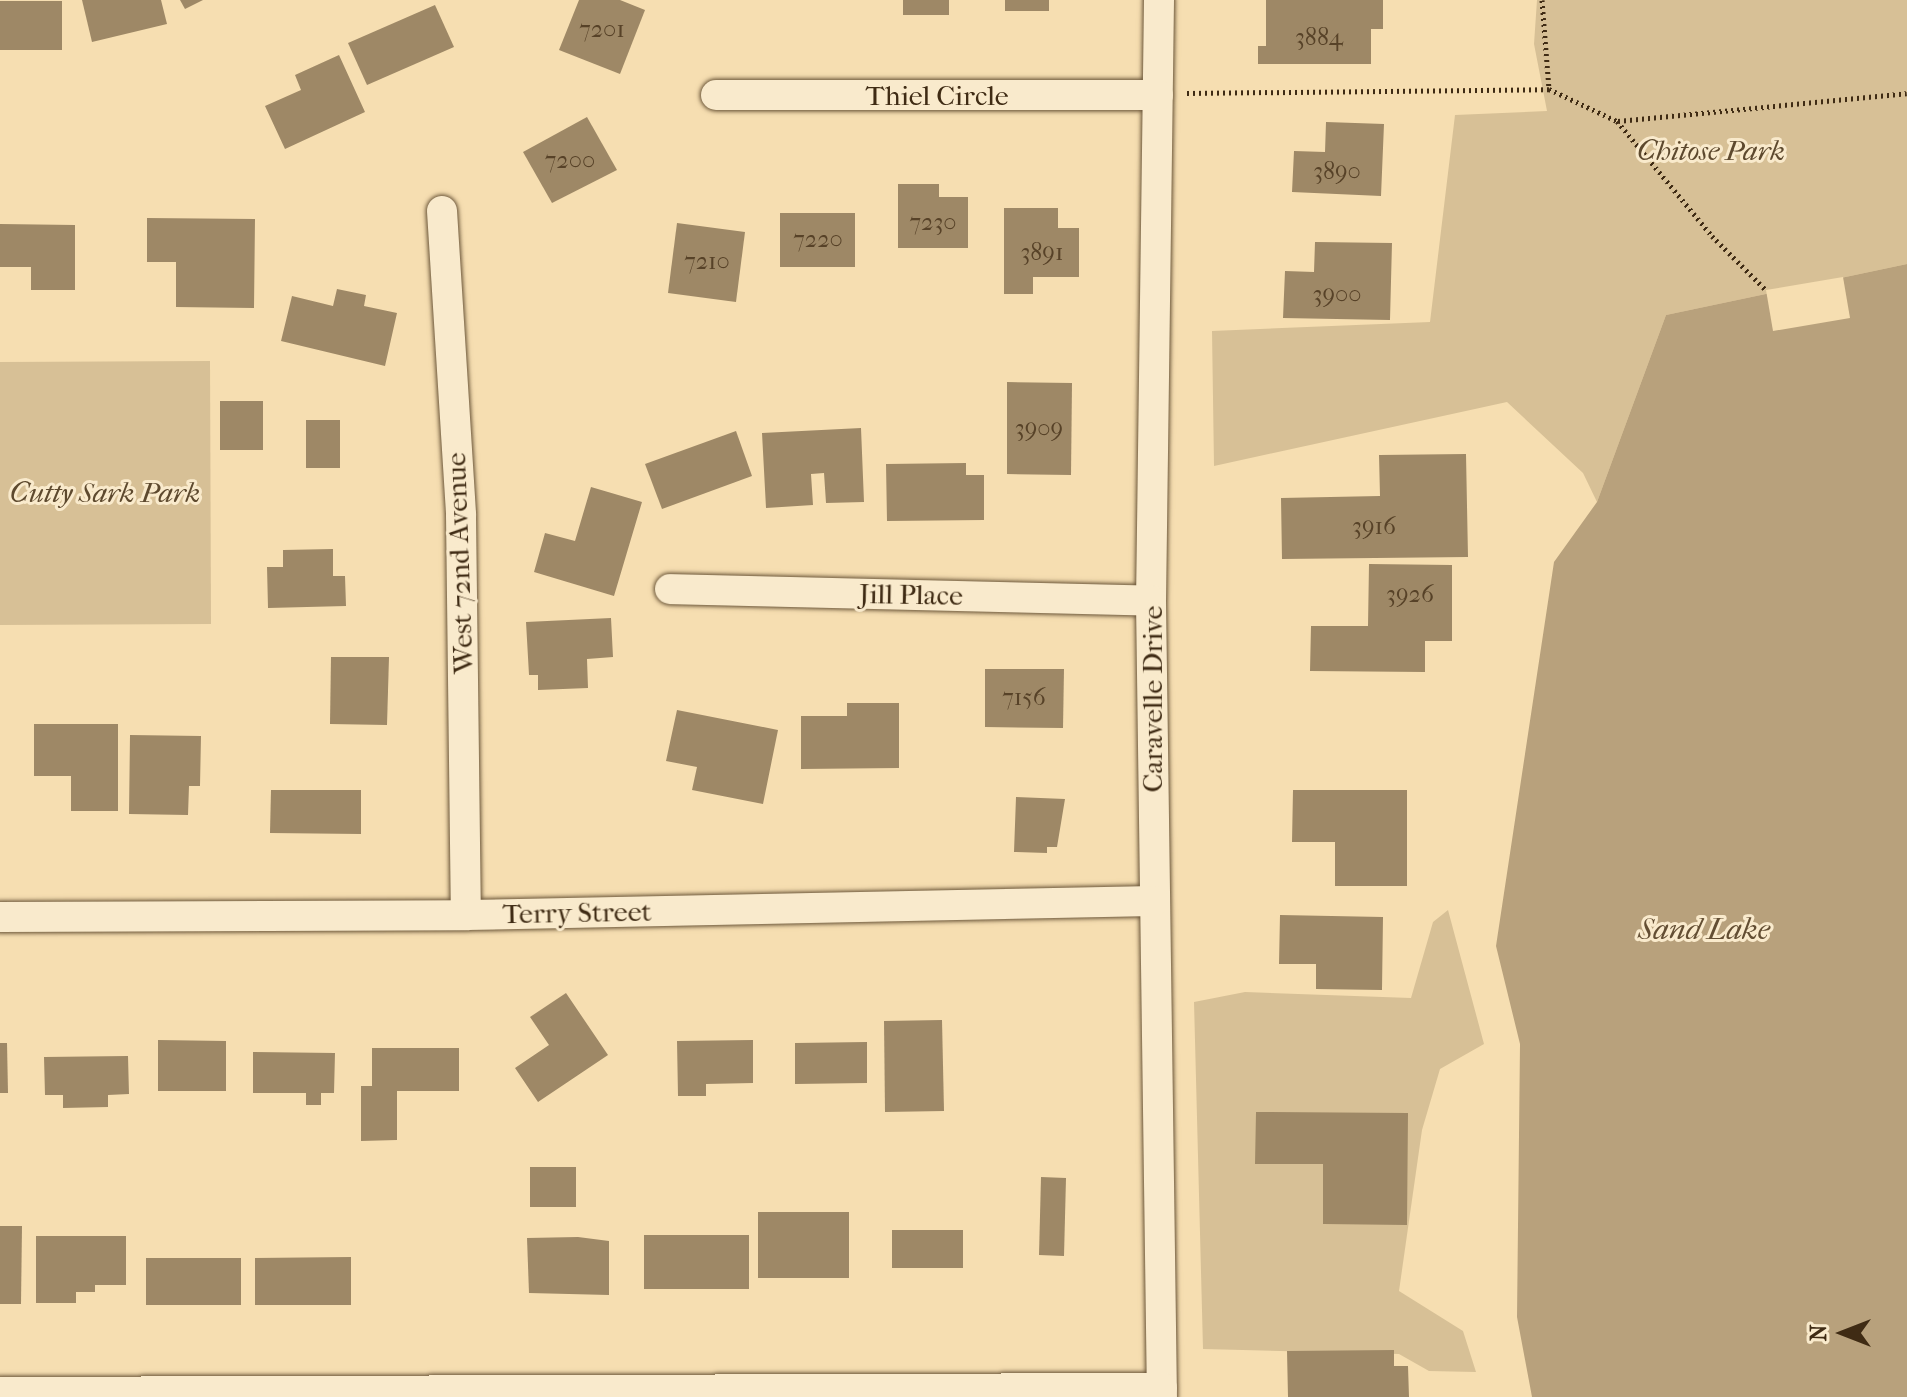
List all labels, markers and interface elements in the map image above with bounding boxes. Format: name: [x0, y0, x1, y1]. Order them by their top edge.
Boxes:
house number: 7201: [579, 16, 625, 44]
house number: 3884: [1295, 24, 1343, 52]
street label: Thiel Circle: [865, 79, 1009, 113]
park label: Chitose Park: [1637, 134, 1785, 168]
house number: 7200: [545, 147, 595, 175]
house number: 3890: [1313, 158, 1361, 186]
house number: 7230: [910, 209, 956, 237]
house number: 7220: [793, 226, 843, 254]
house number: 3891: [1020, 239, 1064, 267]
house number: 7210: [684, 248, 730, 276]
house number: 3900: [1313, 281, 1361, 309]
house number: 3909: [1015, 415, 1063, 443]
street label: West 72nd Avenue: [439, 452, 481, 674]
park label: Cutty Sark Park: [10, 476, 200, 510]
house number: 3916: [1352, 513, 1396, 541]
street label: Jill Place: [859, 577, 963, 613]
house number: 3926: [1386, 581, 1434, 609]
street label: Caravelle Drive: [1136, 606, 1170, 792]
house number: 7156: [1002, 684, 1046, 712]
street label: Terry Street: [502, 895, 652, 931]
water label: Sand Lake: [1638, 912, 1770, 948]
north arrow: [1803, 1293, 1883, 1373]
text: N: [1806, 1325, 1832, 1341]

